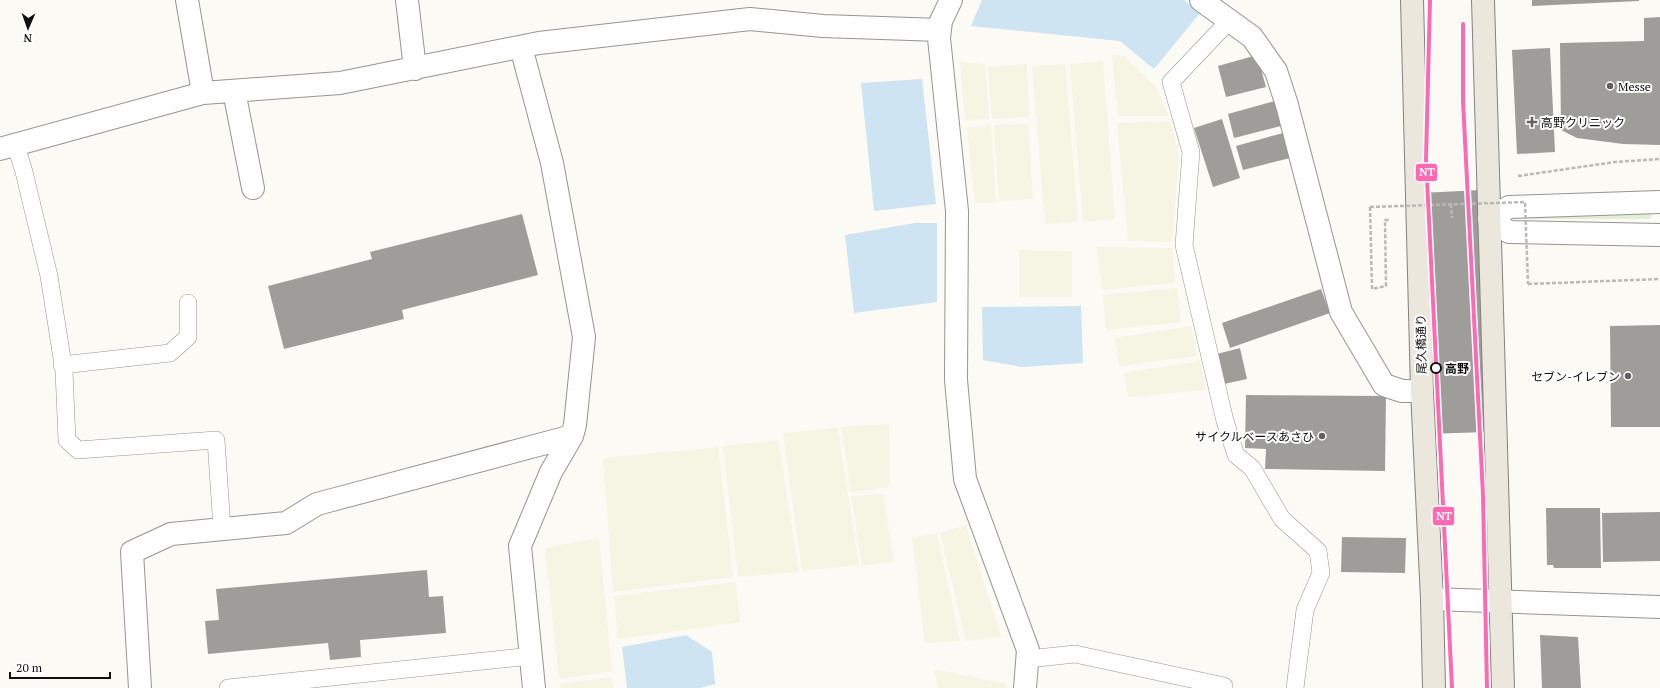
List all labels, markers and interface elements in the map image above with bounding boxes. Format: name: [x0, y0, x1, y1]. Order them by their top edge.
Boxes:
north arrow: [8, 8, 48, 48]
text: N: [23, 31, 32, 45]
place label: Messe: [1618, 79, 1651, 94]
marker: Messe: [1605, 81, 1615, 91]
place label: 高野クリニック: [1541, 115, 1625, 130]
marker: 高野クリニック: [1526, 116, 1538, 128]
line badge: NT: [1415, 163, 1438, 182]
text: NT: [1419, 165, 1435, 179]
street label: 尾久橋通り: [1413, 314, 1429, 374]
place label: 高野: [1445, 361, 1469, 376]
marker: 高野: [1430, 362, 1442, 374]
place label: セブン-イレブン: [1531, 369, 1620, 384]
marker: セブン-イレブン: [1623, 371, 1633, 381]
place label: サイクルベースあさひ: [1195, 429, 1314, 444]
marker: サイクルベースあさひ: [1317, 431, 1327, 441]
line badge: NT: [1432, 506, 1455, 526]
text: NT: [1436, 509, 1452, 523]
scale bar: [10, 654, 110, 680]
text: 20 m: [16, 660, 43, 675]

